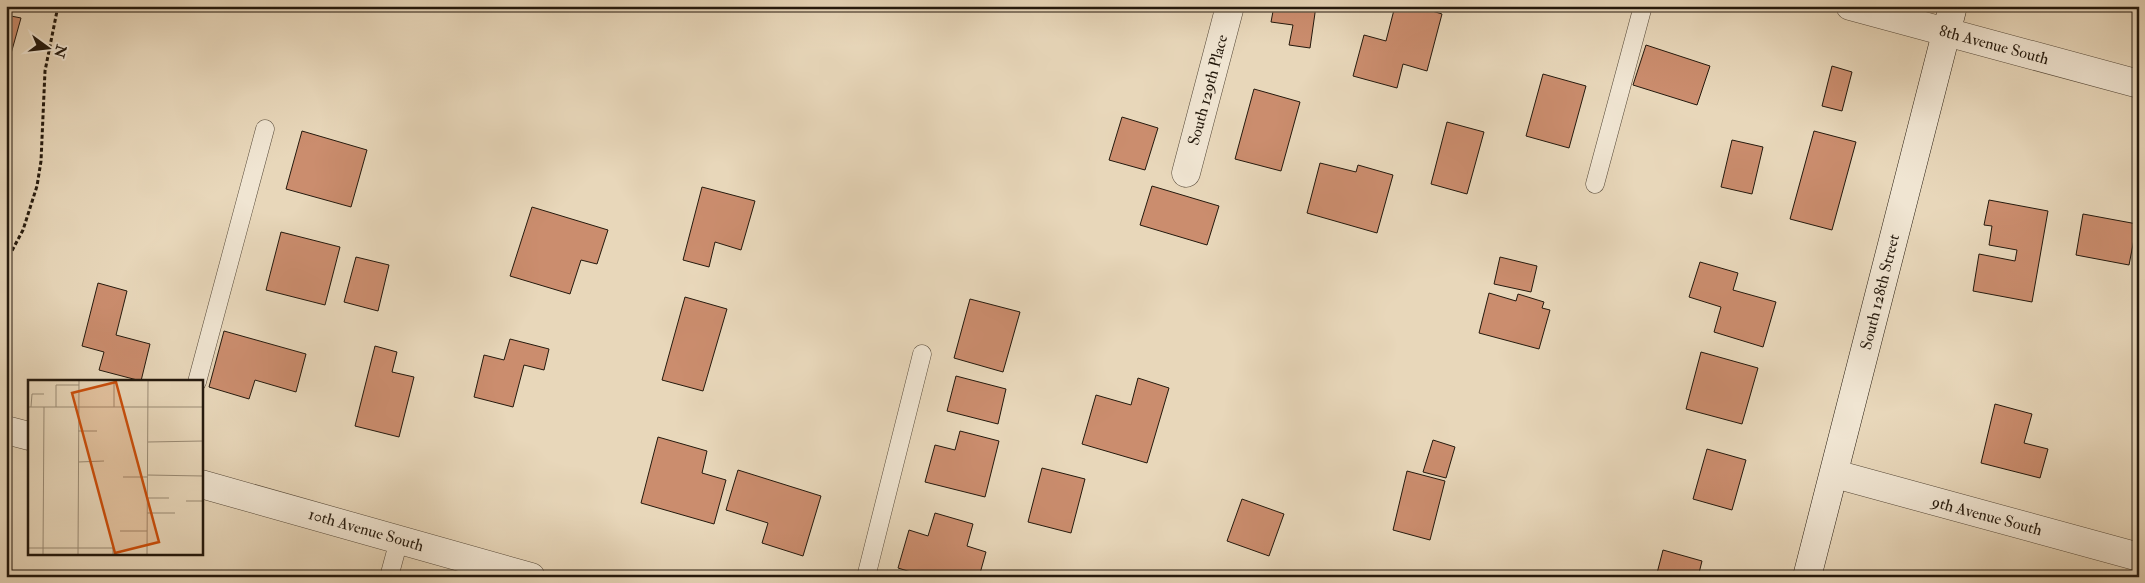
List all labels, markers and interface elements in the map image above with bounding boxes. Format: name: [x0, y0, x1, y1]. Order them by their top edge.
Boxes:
street label: 8th Avenue South: [1937, 21, 2052, 69]
north arrow: [22, 22, 72, 72]
street label: South 129th Place: [1184, 32, 1232, 148]
text: N: [50, 42, 70, 60]
street label: South 128th Street: [1856, 232, 1904, 352]
inset map: [28, 380, 202, 556]
street label: 9th Avenue South: [1929, 491, 2045, 540]
street label: 10th Avenue South: [306, 504, 426, 556]

